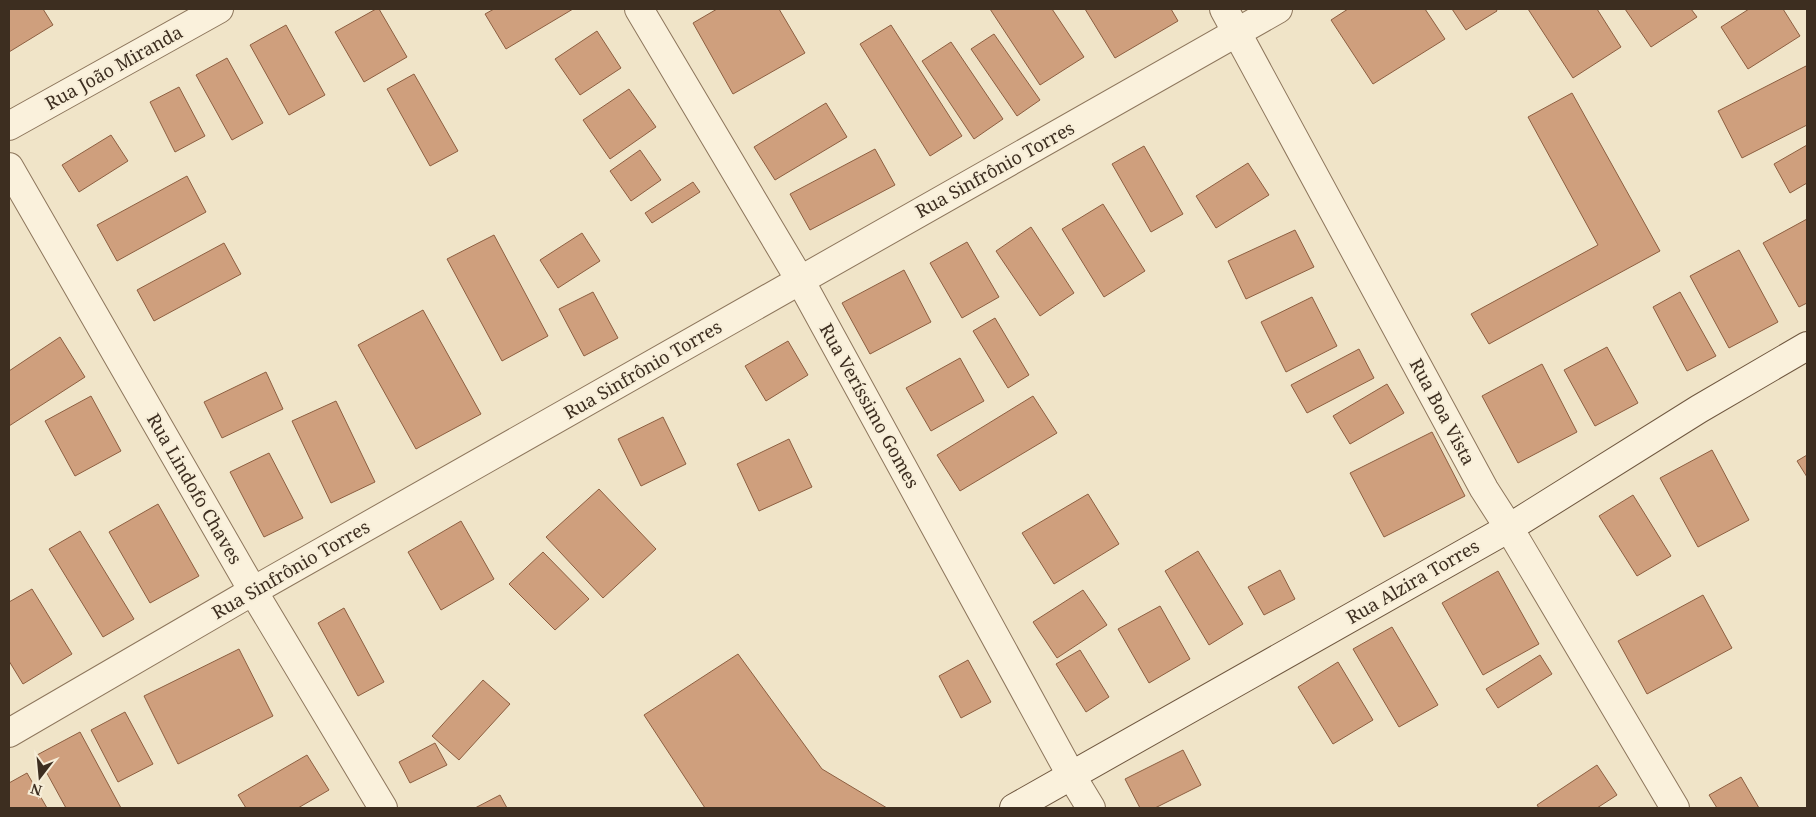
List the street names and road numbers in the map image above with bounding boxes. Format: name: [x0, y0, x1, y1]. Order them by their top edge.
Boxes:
street label: Rua João Miranda: [40, 19, 187, 115]
street label: Rua Sinfrônio Torres: [911, 115, 1078, 223]
street label: Rua Sinfrônio Torres: [559, 314, 726, 424]
street label: Rua Veríssimo Gomes: [815, 319, 925, 492]
street label: Rua Boa Vista: [1405, 354, 1481, 469]
street label: Rua Lindofo Chaves: [142, 409, 248, 568]
street label: Rua Sinfrônio Torres: [207, 514, 374, 624]
street label: Rua Alzira Torres: [1342, 533, 1483, 629]

